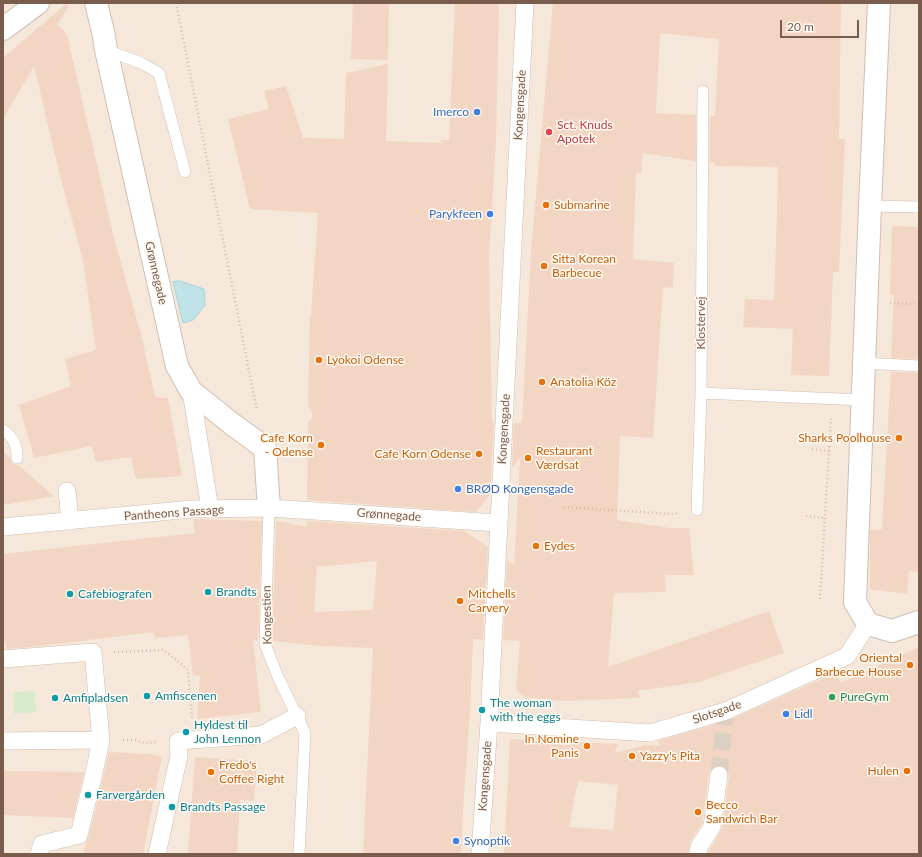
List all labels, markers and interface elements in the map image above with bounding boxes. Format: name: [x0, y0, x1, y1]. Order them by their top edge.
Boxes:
scale bar: [782, 12, 861, 38]
text: 20 m: [787, 19, 814, 34]
street label: Kongensgade: [511, 69, 529, 141]
place label: Imerco: [433, 105, 469, 119]
marker: Imerco: [472, 107, 482, 117]
place label: Sct. Knuds Apotek: [557, 118, 613, 146]
marker: Sct. Knuds Apotek: [544, 127, 554, 137]
place label: Submarine: [554, 198, 610, 212]
marker: Submarine: [541, 200, 551, 210]
place label: Parykfeen: [429, 207, 482, 221]
marker: Parykfeen: [485, 209, 495, 219]
street label: Grønnegade: [142, 240, 170, 306]
place label: Sitta Korean Barbecue: [552, 252, 616, 280]
marker: Sitta Korean Barbecue: [539, 261, 549, 271]
street label: Klostervej: [694, 297, 708, 349]
place label: Lyokoi Odense: [327, 353, 404, 367]
marker: Lyokoi Odense: [314, 355, 324, 365]
place label: Anatolia Köz: [550, 375, 616, 389]
marker: Anatolia Köz: [537, 377, 547, 387]
street label: Kongensgade: [495, 393, 513, 465]
place label: Cafe Korn - Odense: [260, 431, 313, 459]
place label: Sharks Poolhouse: [798, 431, 891, 445]
marker: Sharks Poolhouse: [894, 433, 904, 443]
marker: Cafe Korn - Odense: [316, 440, 326, 450]
place label: Restaurant Værdsat: [536, 444, 593, 472]
place label: Cafe Korn Odense: [374, 447, 471, 461]
marker: Cafe Korn Odense: [474, 449, 484, 459]
marker: Restaurant Værdsat: [523, 453, 533, 463]
place label: BRØD Kongensgade: [466, 482, 574, 496]
marker: BRØD Kongensgade: [453, 484, 463, 494]
street label: Pantheons Passage: [123, 502, 225, 524]
street label: Grønnegade: [356, 506, 422, 524]
place label: Eydes: [544, 539, 575, 553]
marker: Eydes: [531, 541, 541, 551]
place label: Brandts: [216, 585, 257, 599]
street label: Kongestien: [259, 585, 275, 645]
place label: Cafebiografen: [78, 587, 152, 601]
marker: Brandts: [203, 587, 213, 597]
place label: Mitchells Carvery: [468, 587, 516, 615]
marker: Cafebiografen: [65, 589, 75, 599]
marker: Mitchells Carvery: [455, 596, 465, 606]
place label: Oriental Barbecue House: [815, 651, 902, 679]
marker: Oriental Barbecue House: [905, 660, 915, 670]
place label: Amfiscenen: [155, 689, 217, 703]
place label: PureGym: [840, 690, 889, 704]
place label: Amfipladsen: [63, 691, 128, 705]
marker: Amfiscenen: [142, 691, 152, 701]
marker: PureGym: [827, 692, 837, 702]
marker: Amfipladsen: [50, 693, 60, 703]
place label: The woman with the eggs: [490, 696, 561, 724]
street label: Slotsgade: [691, 697, 743, 727]
marker: The woman with the eggs: [477, 705, 487, 715]
place label: Lidl: [794, 707, 813, 721]
marker: Lidl: [781, 709, 791, 719]
place label: Hyldest til John Lennon: [194, 718, 261, 746]
marker: Hyldest til John Lennon: [181, 727, 191, 737]
place label: In Nomine Panis: [524, 732, 579, 760]
street label: Kongensgade: [475, 740, 495, 812]
marker: In Nomine Panis: [582, 741, 592, 751]
place label: Yazzy's Pita: [640, 749, 700, 763]
marker: Yazzy's Pita: [627, 751, 637, 761]
place label: Fredo's Coffee Right: [219, 758, 285, 786]
place label: Hulen: [867, 764, 899, 778]
marker: Hulen: [902, 766, 912, 776]
marker: Fredo's Coffee Right: [206, 767, 216, 777]
place label: Farvergården: [96, 788, 165, 802]
marker: Farvergården: [83, 790, 93, 800]
place label: Becco Sandwich Bar: [706, 798, 778, 826]
place label: Brandts Passage: [180, 800, 266, 814]
marker: Brandts Passage: [167, 802, 177, 812]
marker: Becco Sandwich Bar: [693, 807, 703, 817]
place label: Synoptik: [464, 834, 510, 848]
marker: Synoptik: [451, 836, 461, 846]

